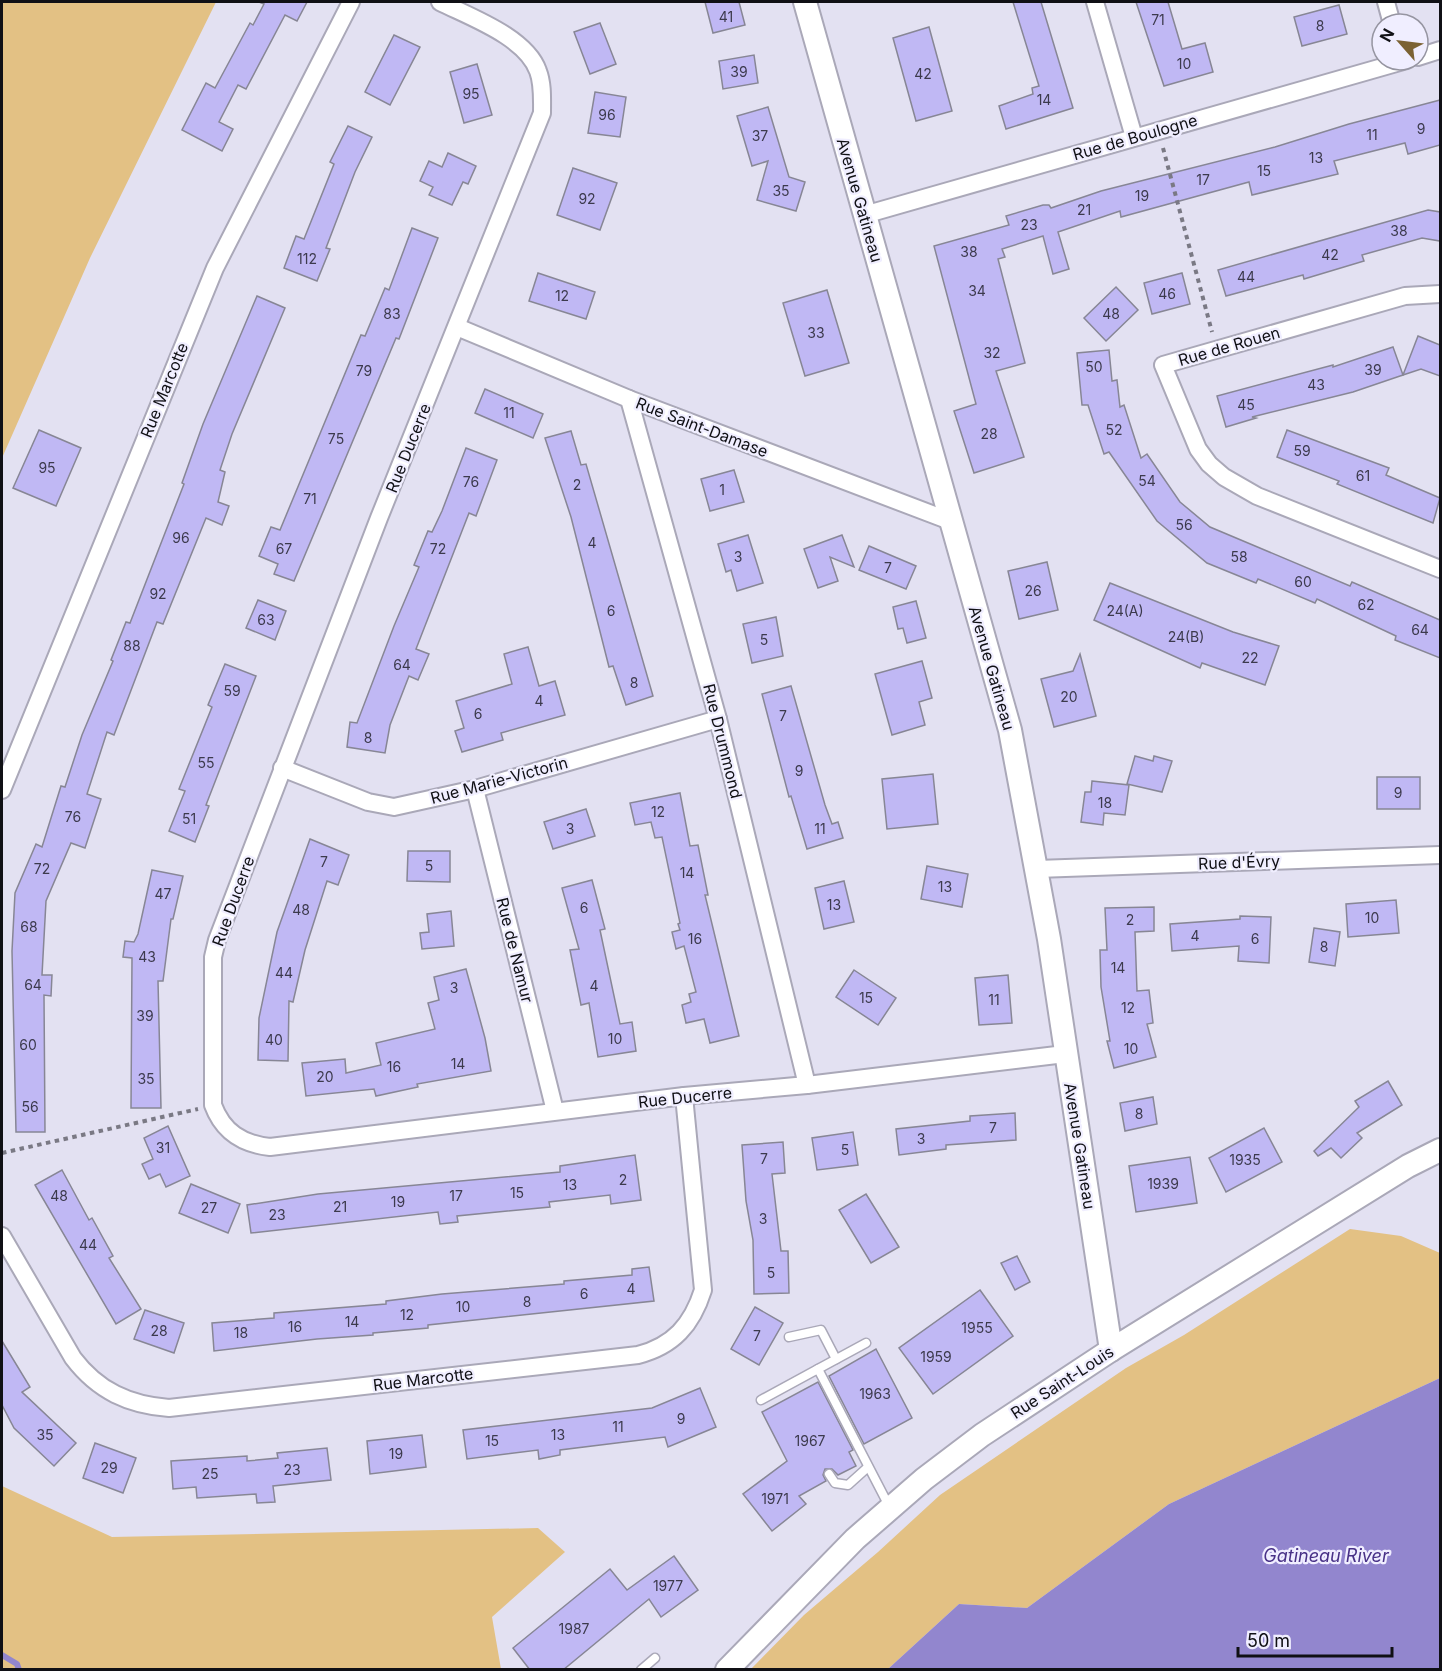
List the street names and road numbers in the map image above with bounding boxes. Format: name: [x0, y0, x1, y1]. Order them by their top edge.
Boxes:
street label: Rue de Boulogne: [1070, 110, 1200, 164]
street label: Avenue Gatineau: [833, 136, 887, 264]
street label: Rue de Rouen: [1176, 322, 1282, 370]
street label: Rue Marcotte: [136, 340, 192, 440]
street label: Rue Saint-Damase: [633, 393, 771, 461]
street label: Rue Ducerre: [381, 400, 435, 496]
street label: Avenue Gatineau: [965, 604, 1019, 732]
street label: Rue Drummond: [699, 682, 747, 800]
street label: Rue Marie-Victorin: [428, 752, 570, 808]
street label: Rue d'Évry: [1198, 851, 1280, 873]
street label: Rue Ducerre: [207, 853, 259, 949]
street label: Rue de Namur: [492, 895, 538, 1005]
street label: Avenue Gatineau: [1060, 1081, 1100, 1211]
street label: Rue Ducerre: [637, 1082, 733, 1112]
street label: Rue Saint-Louis: [1007, 1341, 1117, 1423]
street label: Rue Marcotte: [372, 1363, 474, 1395]

